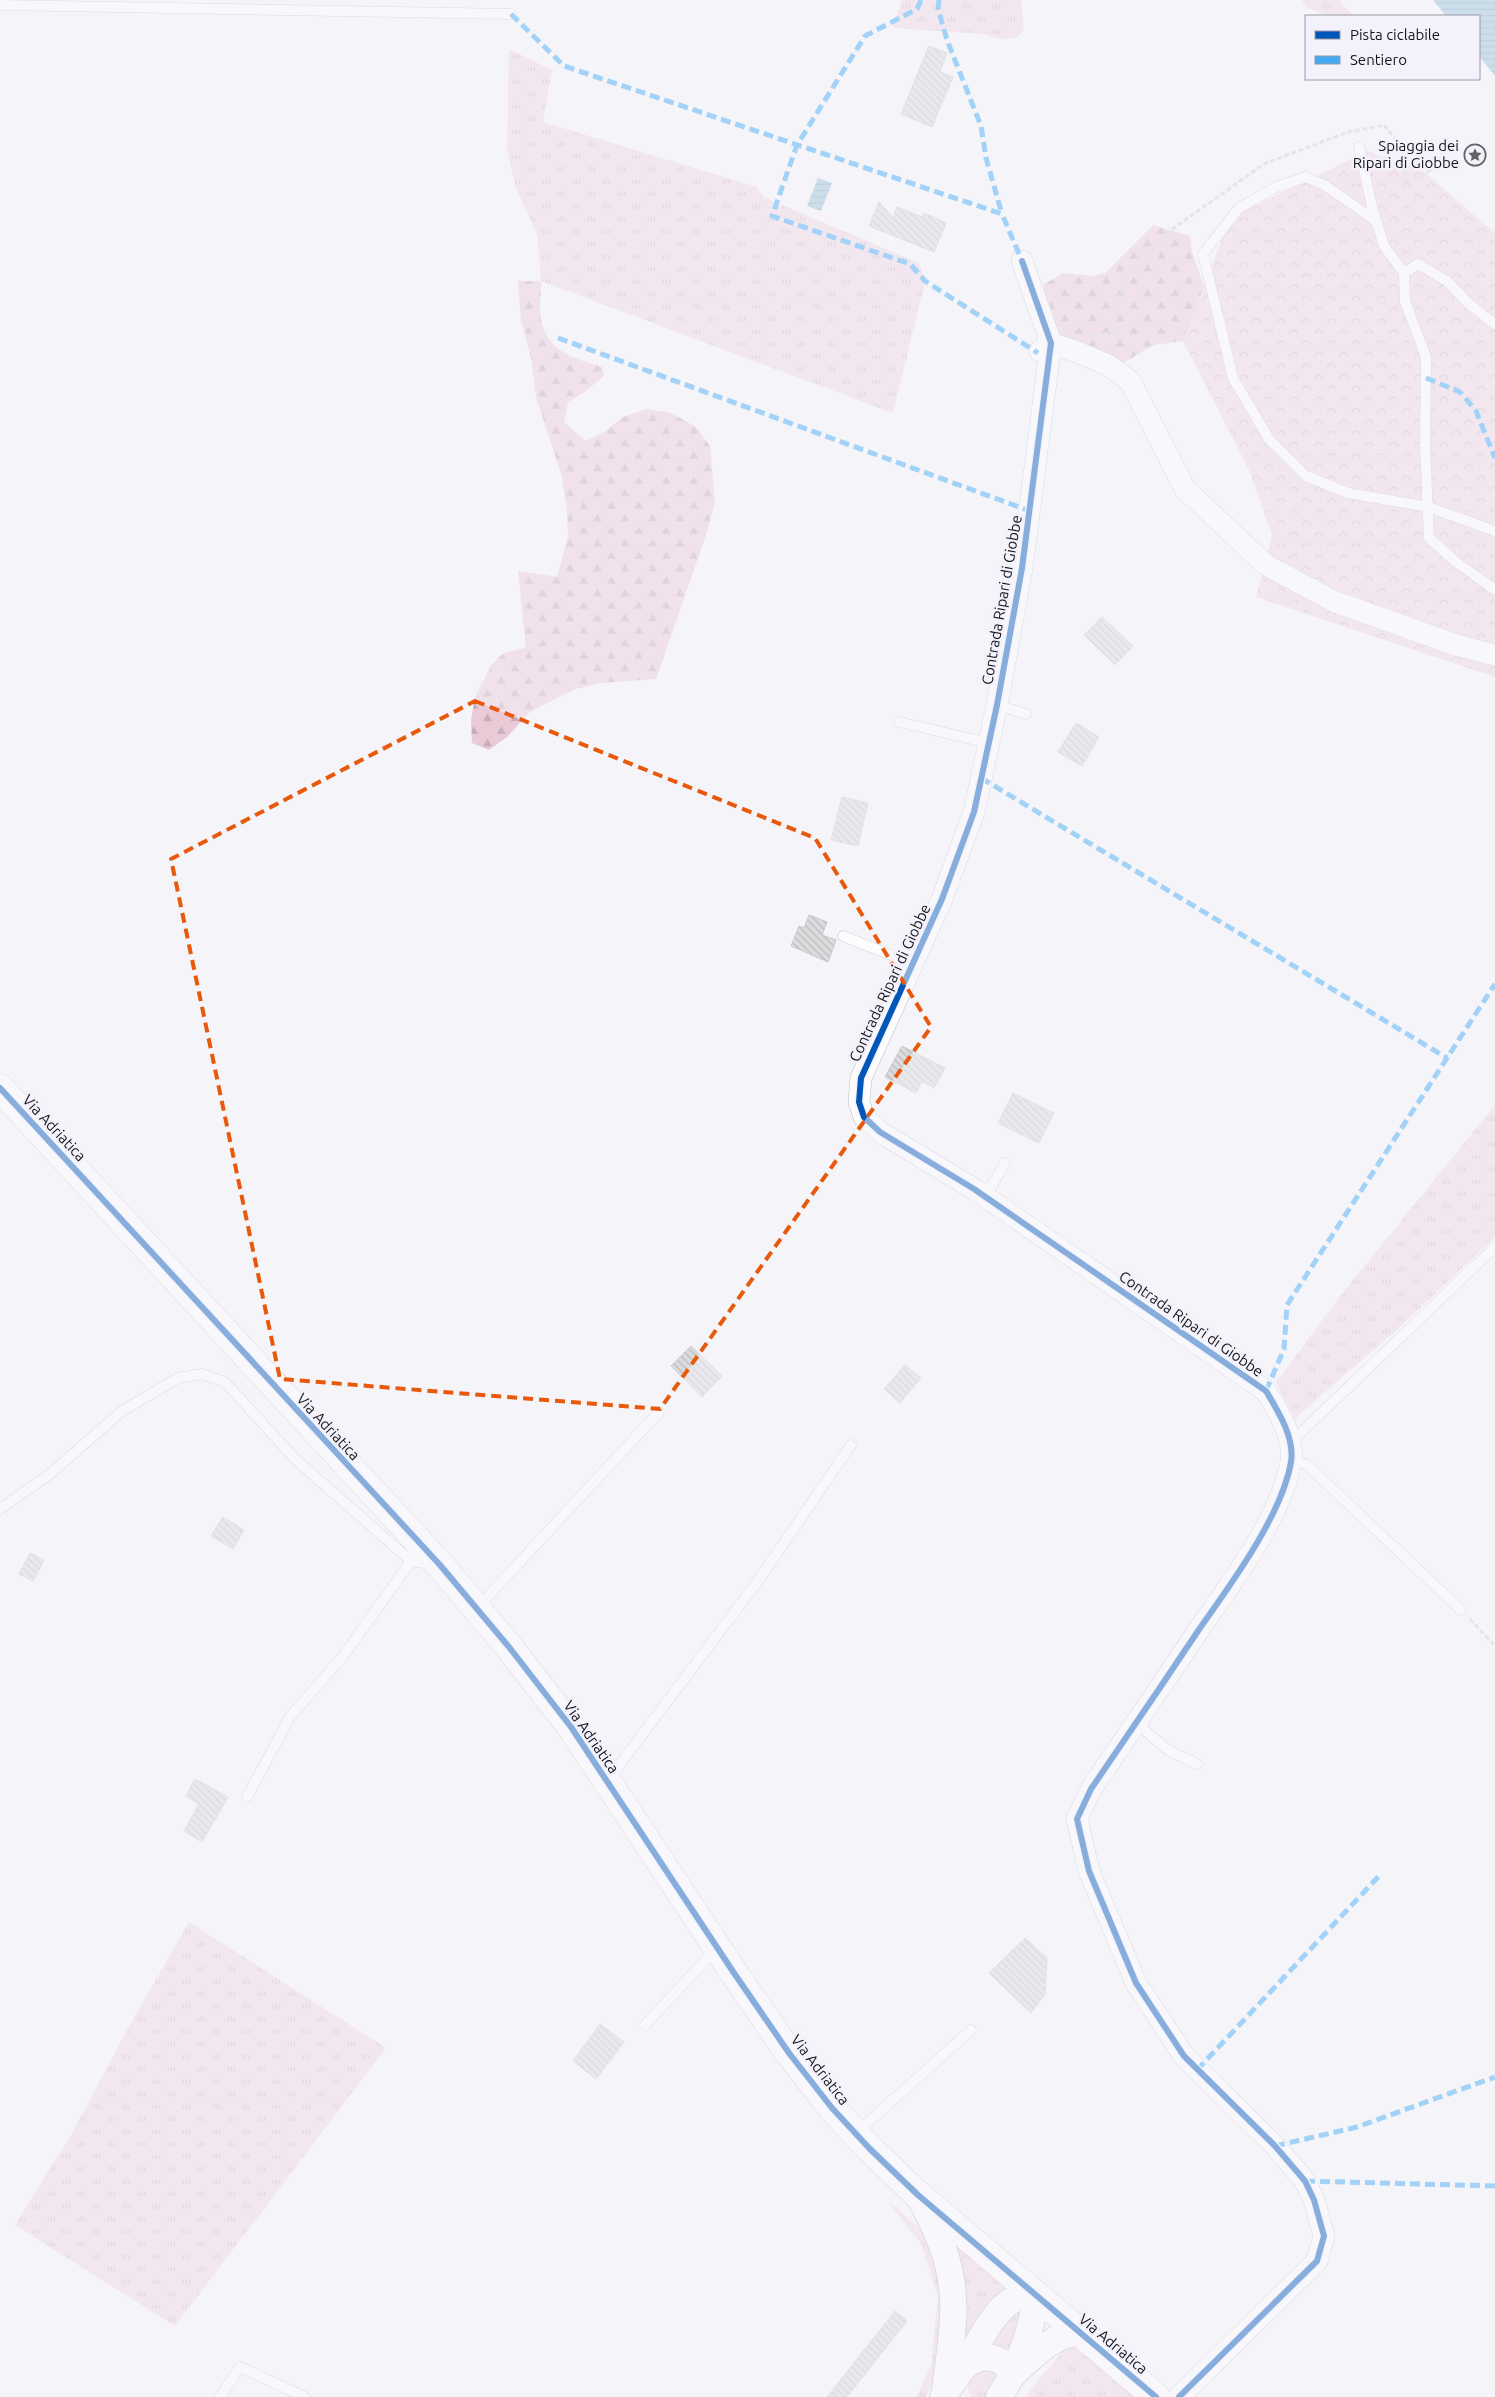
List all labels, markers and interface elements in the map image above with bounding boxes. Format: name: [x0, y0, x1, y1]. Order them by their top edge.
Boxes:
legend: [1305, 15, 1480, 80]
text: Pista ciclabile: [1350, 26, 1440, 43]
text: Sentiero: [1350, 51, 1407, 68]
place label: Spiaggia dei Ripari di Giobbe: [1353, 137, 1459, 171]
place icon: Spiaggia dei Ripari di Giobbe: [1463, 143, 1487, 167]
street label: Contrada Ripari di Giobbe: [978, 514, 1025, 686]
street label: Contrada Ripari di Giobbe: [845, 901, 934, 1064]
street label: Via Adriatica: [19, 1091, 89, 1164]
street label: Contrada Ripari di Giobbe: [1116, 1267, 1267, 1380]
street label: Via Adriatica: [293, 1390, 363, 1463]
street label: Via Adriatica: [560, 1697, 623, 1776]
street label: Via Adriatica: [788, 2031, 853, 2108]
street label: Via Adriatica: [1075, 2310, 1151, 2377]

